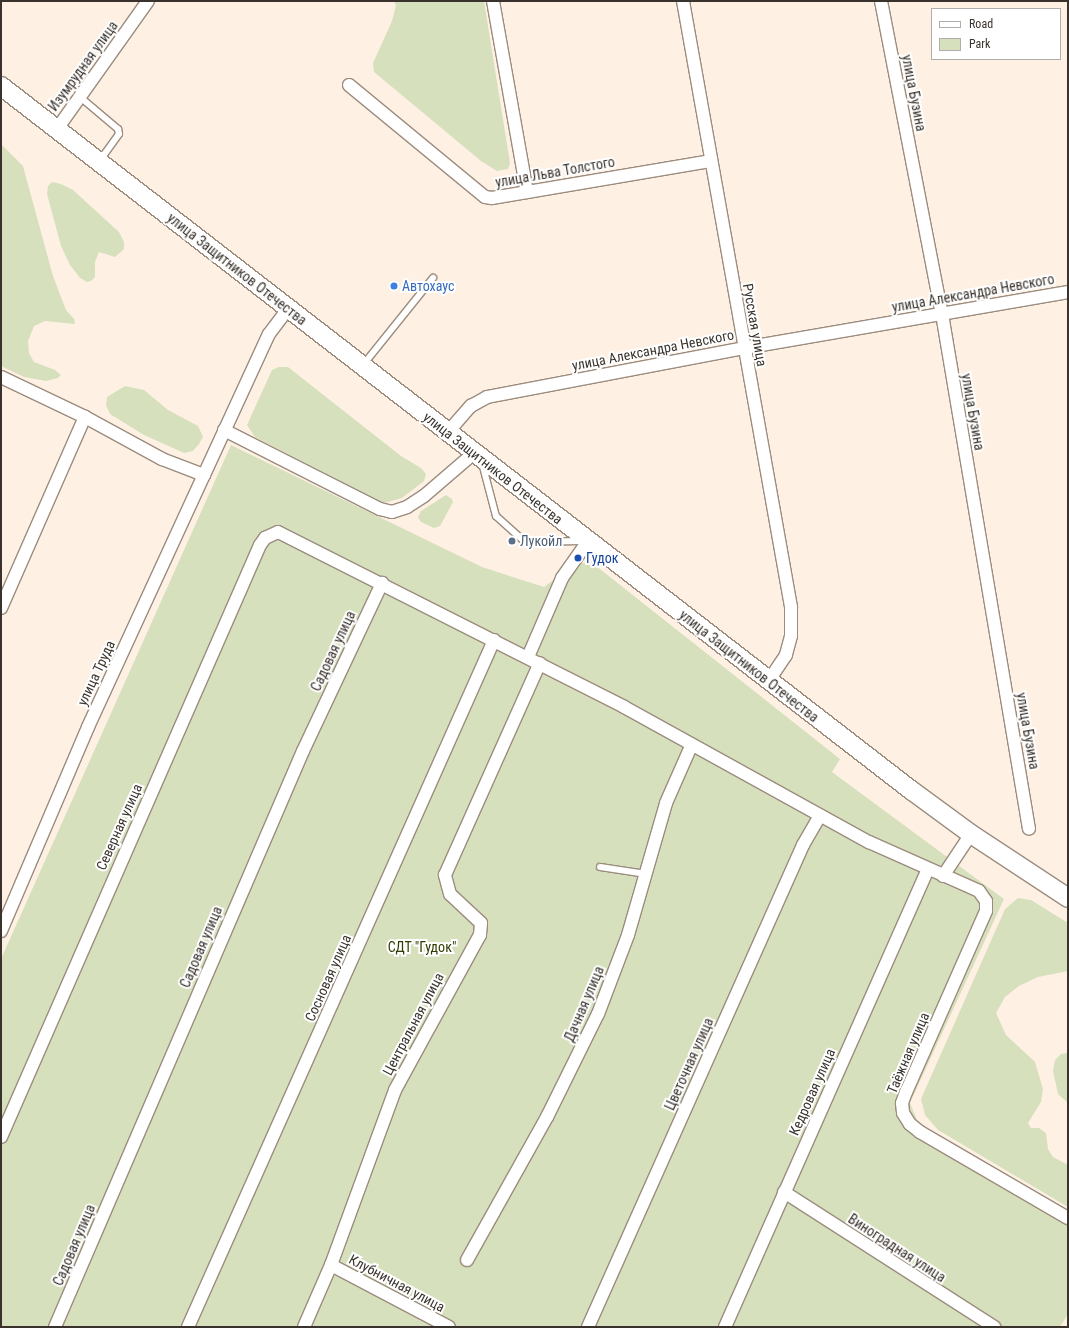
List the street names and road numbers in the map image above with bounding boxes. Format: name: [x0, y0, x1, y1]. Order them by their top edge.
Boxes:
street label: Изумрудная улица: [45, 18, 121, 114]
street label: улица Бузина: [898, 53, 930, 133]
street label: улица Льва Толстого: [494, 153, 616, 191]
street label: улица Защитников Отечества: [164, 209, 310, 329]
street label: улица Александра Невского: [890, 270, 1056, 316]
street label: Русская улица: [739, 282, 771, 368]
street label: улица Александра Невского: [571, 326, 735, 374]
street label: улица Бузина: [958, 372, 988, 452]
street label: улица Защитников Отечества: [420, 408, 566, 528]
street label: улица Защитников Отечества: [676, 606, 822, 726]
street label: Садовая улица: [307, 608, 359, 694]
street label: улица Труда: [74, 638, 118, 708]
street label: улица Бузина: [1013, 691, 1043, 771]
street label: Северная улица: [92, 781, 146, 873]
street label: Садовая улица: [176, 904, 226, 990]
street label: Сосновая улица: [301, 932, 355, 1024]
street label: Дачная улица: [561, 964, 607, 1044]
street label: Центральная улица: [379, 970, 447, 1078]
street label: Таёжная улица: [883, 1010, 933, 1096]
street label: Цветочная улица: [661, 1015, 717, 1113]
street label: Кедровая улица: [785, 1046, 839, 1138]
street label: Садовая улица: [49, 1202, 99, 1288]
street label: Виноградная улица: [845, 1210, 949, 1286]
street label: Клубничная улица: [346, 1251, 448, 1315]

